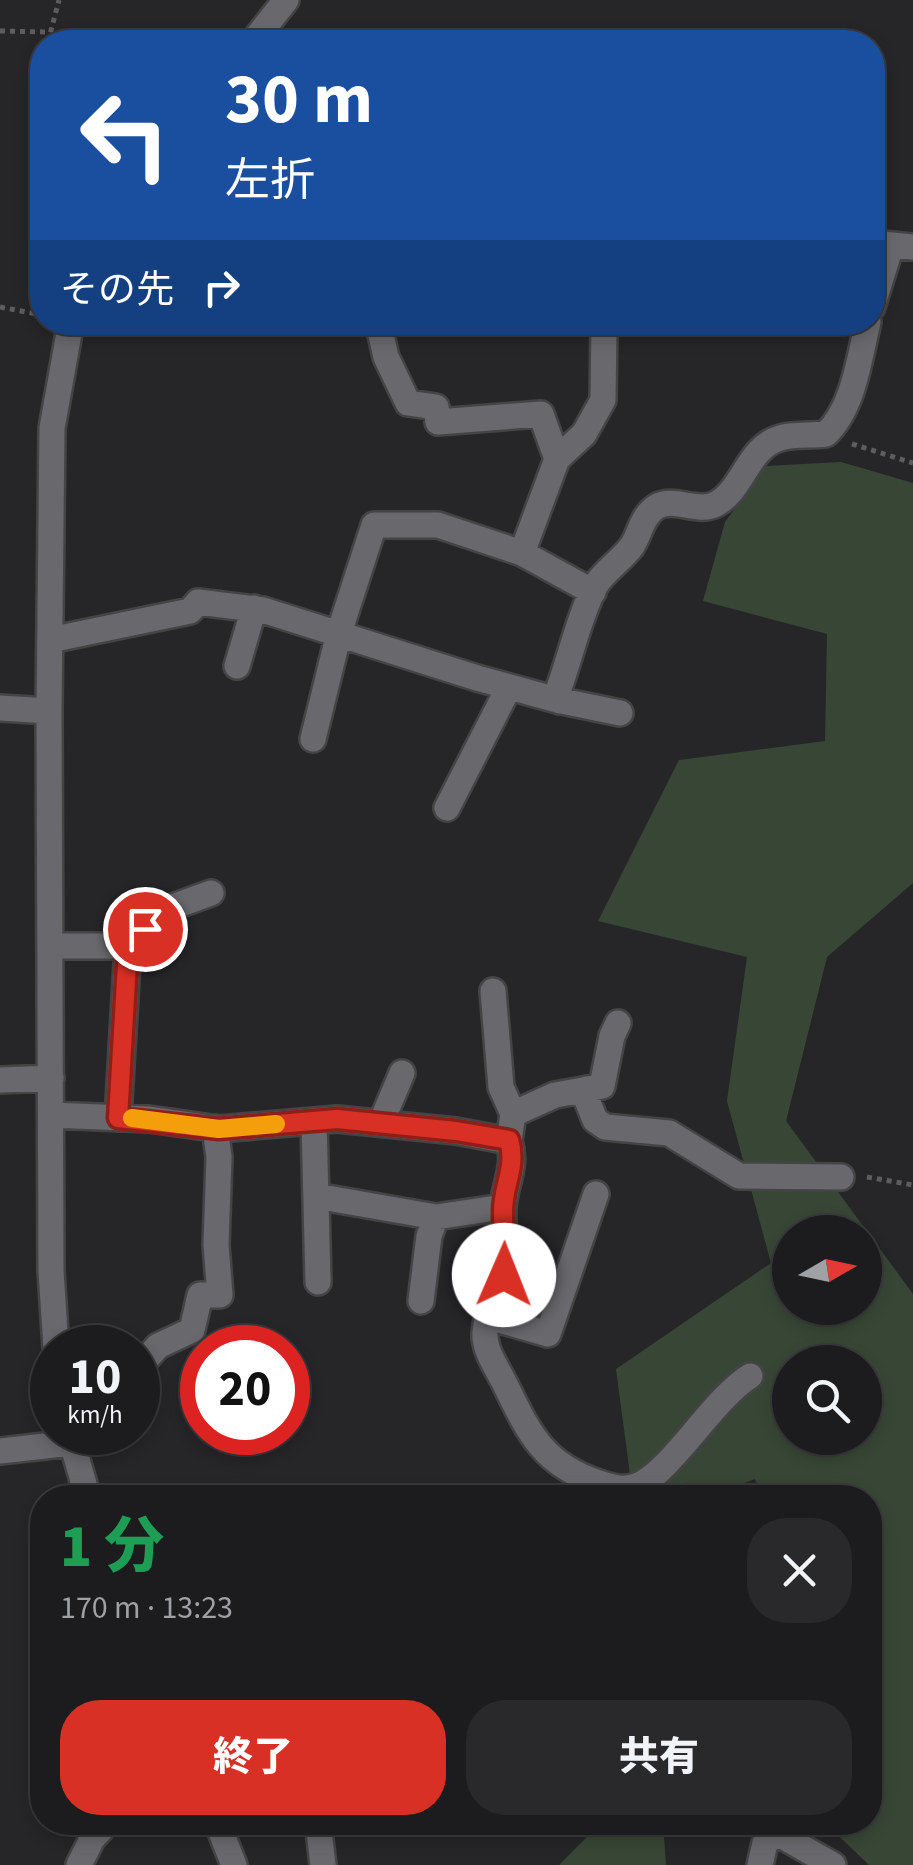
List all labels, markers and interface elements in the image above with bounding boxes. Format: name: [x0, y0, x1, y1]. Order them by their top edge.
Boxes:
text: 30 m: [225, 50, 373, 150]
icon: left: [60, 70, 190, 200]
text: 左折: [225, 149, 315, 213]
icon: right: [194, 260, 249, 315]
text: その先: [60, 263, 174, 317]
pin: [103, 887, 188, 972]
icon: arrive: [118, 902, 173, 957]
north arrow: [772, 1215, 882, 1325]
map controls: [772, 1215, 882, 1455]
position arrow: [452, 1223, 556, 1327]
speed limit sign: 20: [180, 1325, 310, 1455]
text: 10: [69, 1342, 121, 1413]
button: search: [772, 1345, 882, 1455]
text: km/h: [67, 1397, 123, 1433]
text: 1 分: [60, 1505, 164, 1590]
button: close: [747, 1518, 852, 1623]
text: 170 m · 13:23: [60, 1585, 233, 1631]
button: 終了: [60, 1700, 446, 1815]
button: 共有: [466, 1700, 852, 1815]

